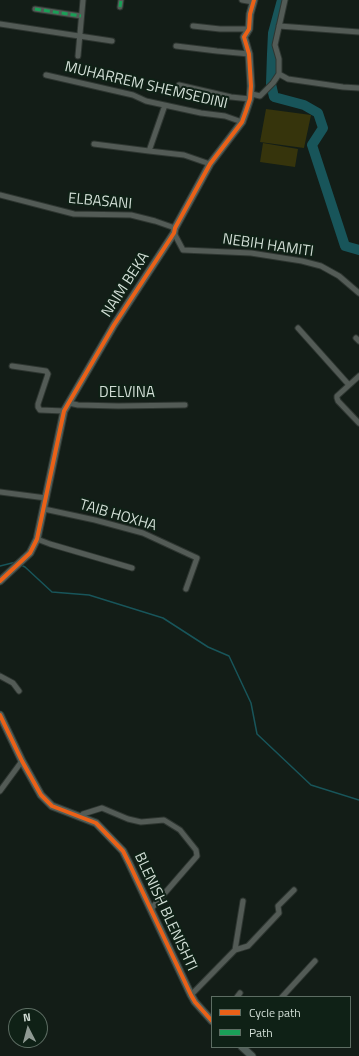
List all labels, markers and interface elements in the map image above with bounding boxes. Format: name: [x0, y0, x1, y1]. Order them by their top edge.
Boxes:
street label: MUHARREM SHEMSEDINI: [63, 58, 229, 114]
street label: ELBASANI: [67, 190, 133, 214]
street label: NEBIH HAMITI: [221, 231, 315, 261]
street label: NAIM BEKA: [98, 249, 154, 321]
street label: DELVINA: [99, 384, 155, 402]
street label: TAIB HOXHA: [77, 496, 159, 536]
street label: BLENISH BLENISHTI: [130, 850, 200, 974]
legend: [211, 996, 351, 1048]
text: Cycle path: [249, 1003, 301, 1022]
north arrow: [8, 1008, 48, 1048]
text: N: [22, 1009, 31, 1025]
text: Path: [249, 1023, 273, 1042]

